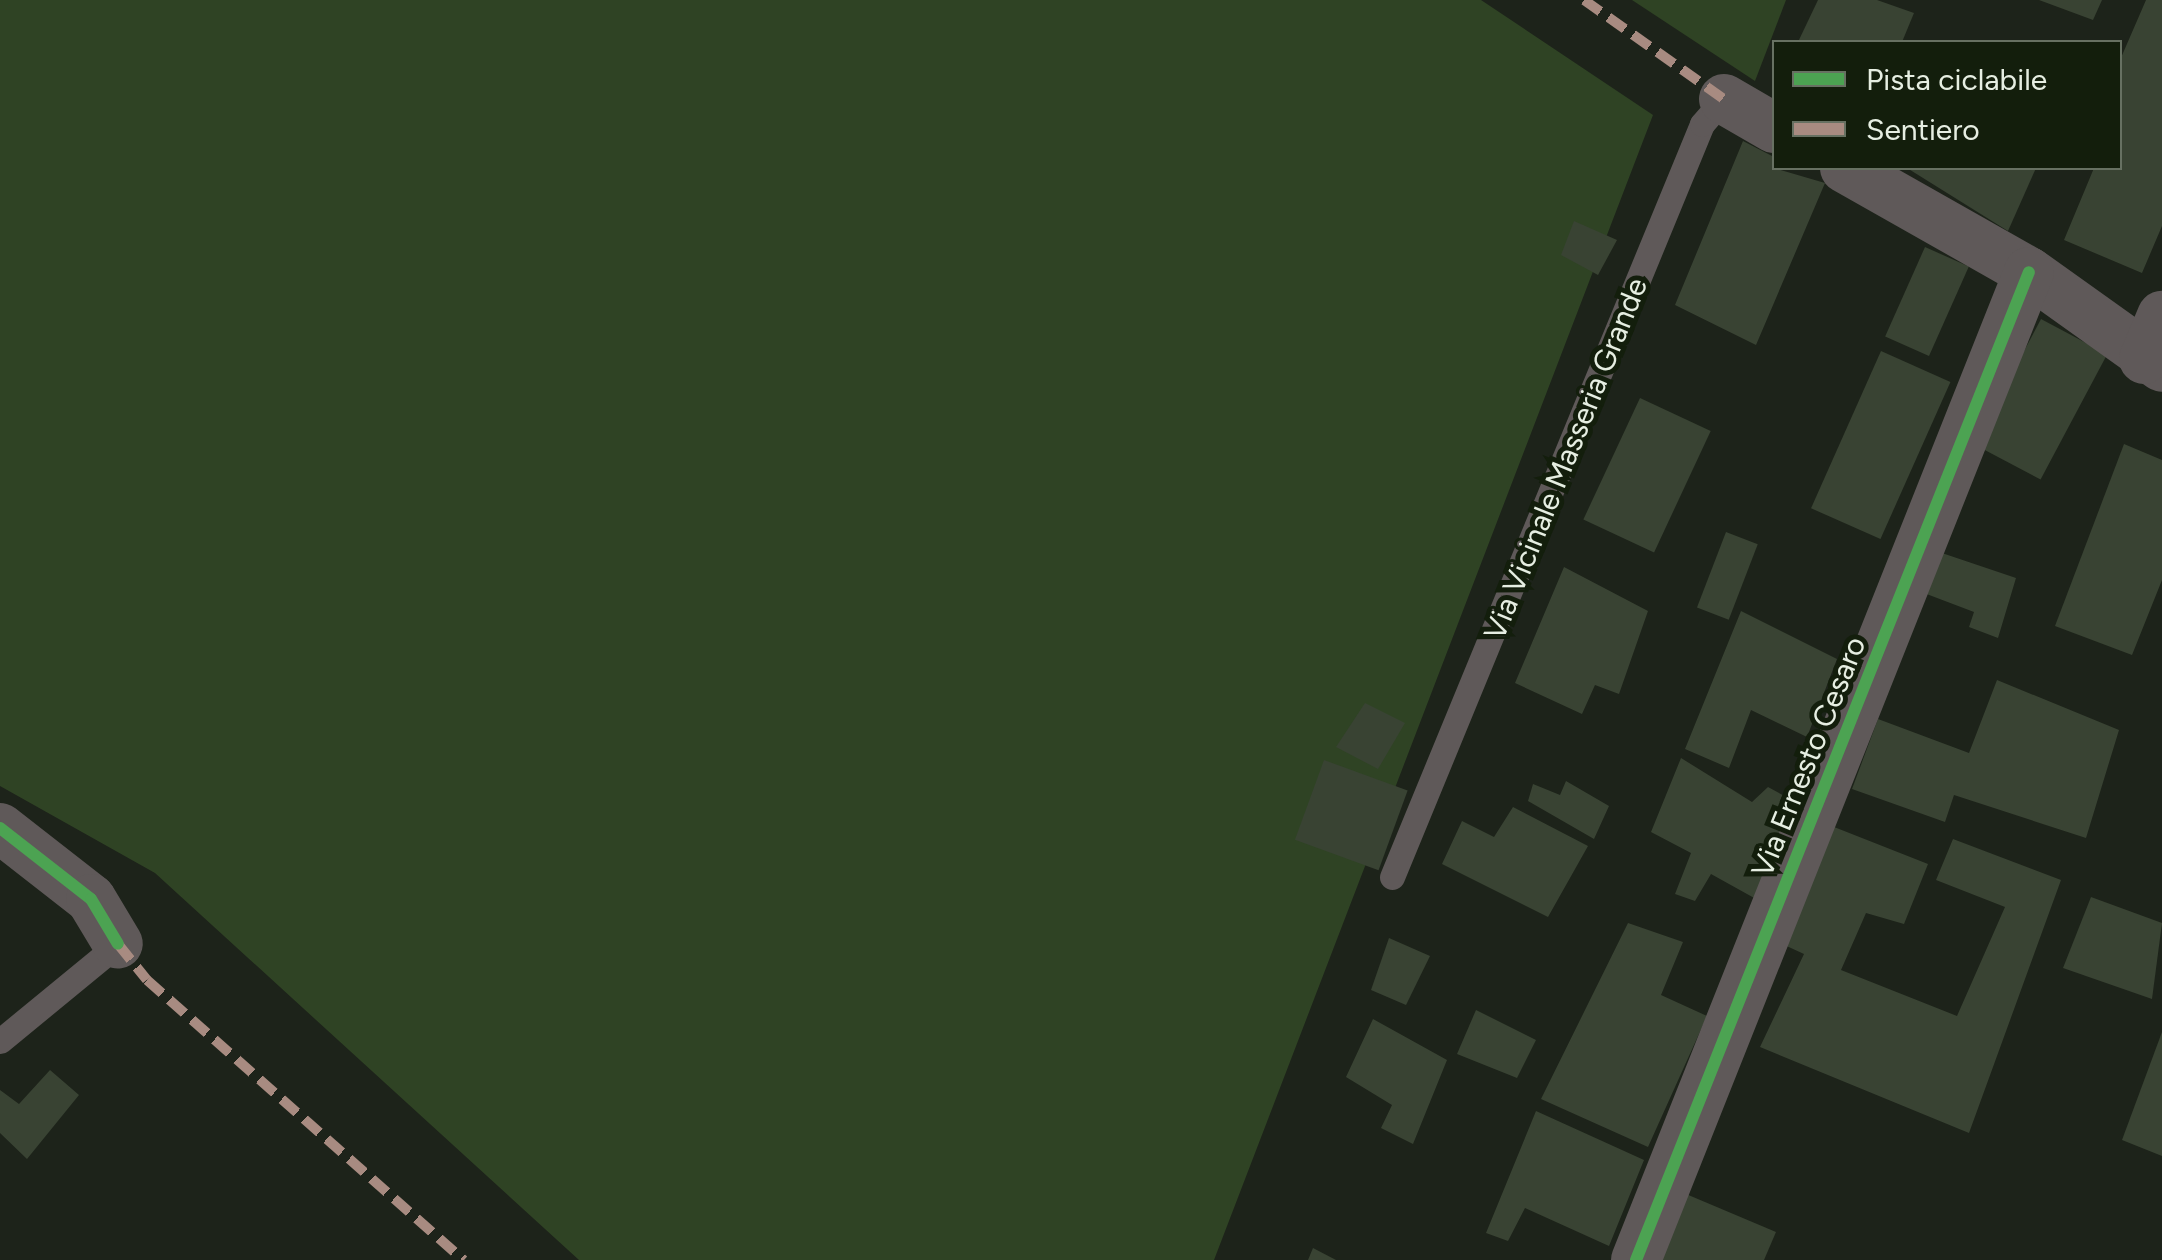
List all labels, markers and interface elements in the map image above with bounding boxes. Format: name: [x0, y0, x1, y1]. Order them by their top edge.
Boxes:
legend: [1772, 40, 2122, 170]
text: Pista ciclabile: [1866, 61, 2047, 98]
text: Sentiero: [1866, 111, 1980, 148]
street label: Via Vicinale Masseria Grande: [1477, 273, 1655, 645]
street label: Via Ernesto Cesaro: [1744, 631, 1874, 883]

